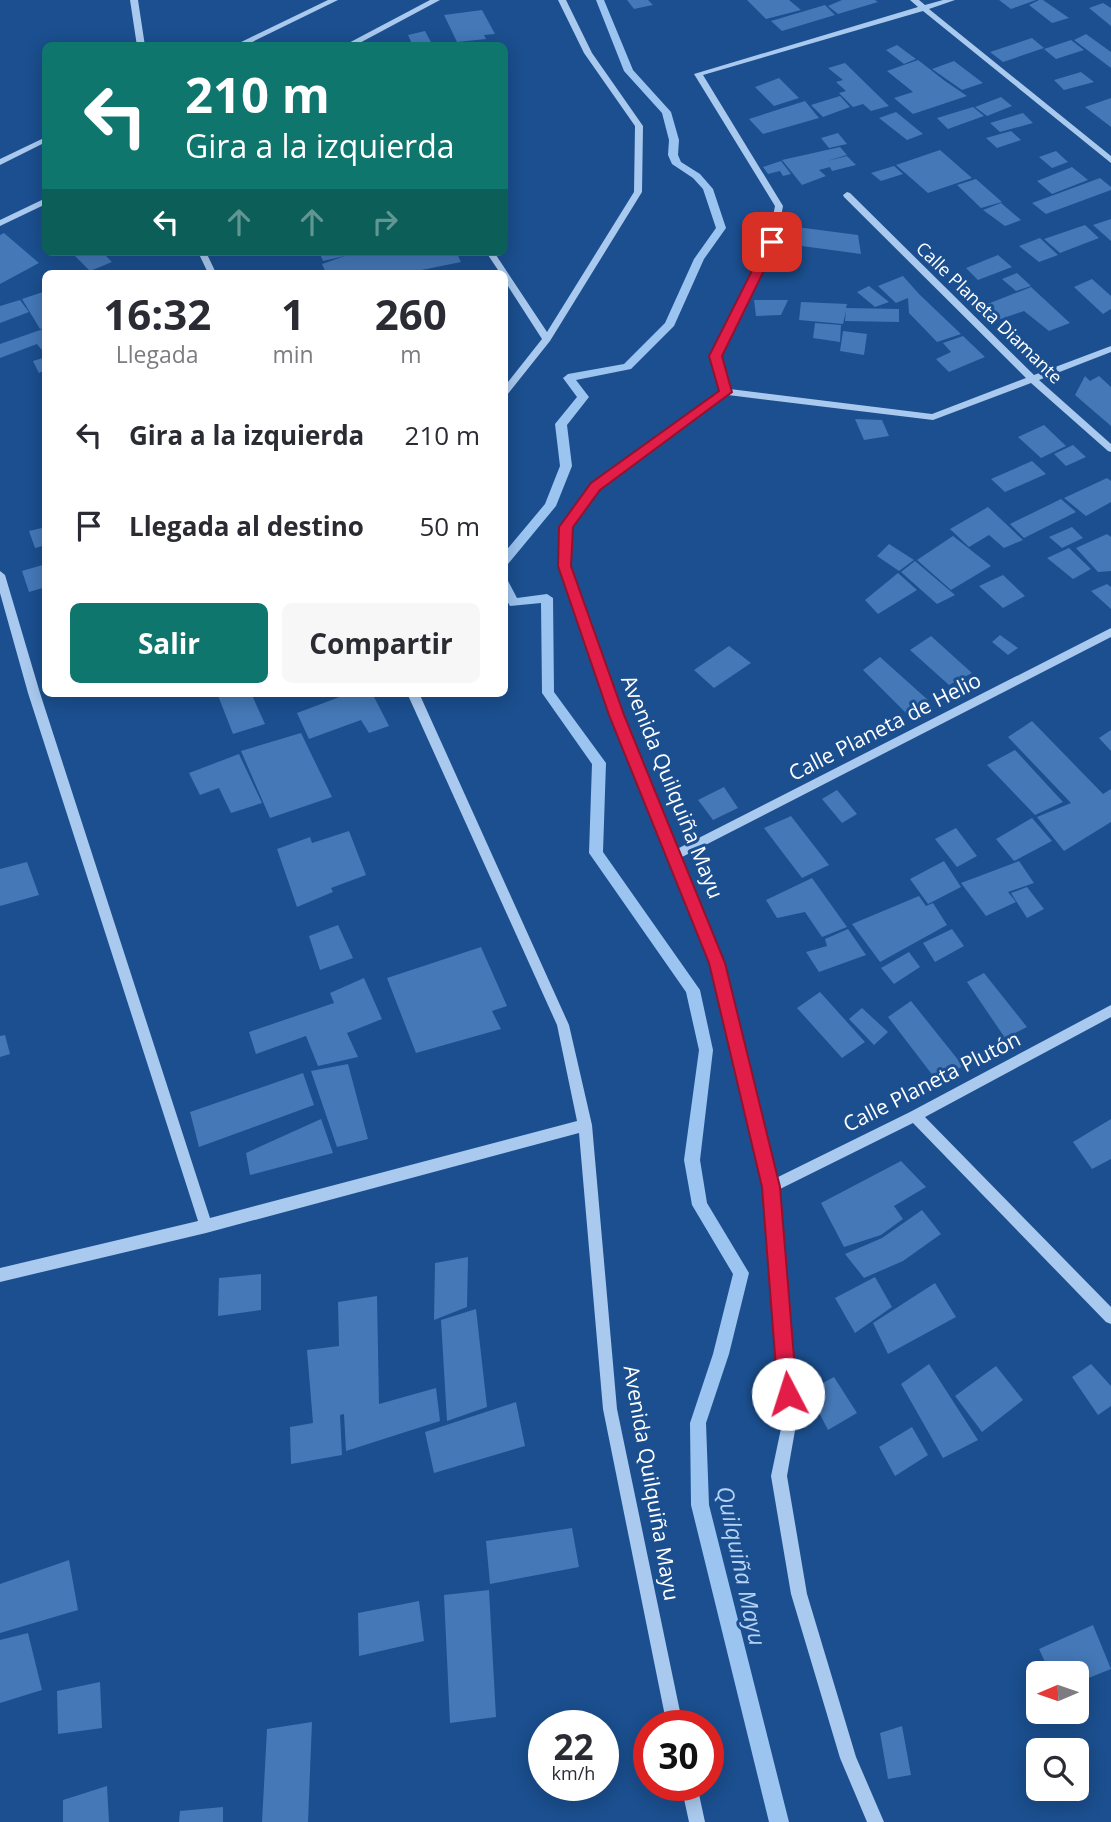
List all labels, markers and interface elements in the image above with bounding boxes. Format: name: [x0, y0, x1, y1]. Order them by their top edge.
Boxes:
text: 210 m: [185, 61, 330, 127]
icon: left: [70, 70, 161, 161]
text: Gira a la izquierda: [185, 124, 455, 167]
icon: left: [147, 203, 185, 241]
icon: ahead: [220, 203, 258, 241]
icon: ahead: [293, 203, 331, 241]
icon: right: [366, 203, 404, 241]
pin: [742, 212, 802, 272]
icon: arrive: [753, 223, 791, 261]
street label: Calle Planeta Diamante: [911, 236, 1068, 389]
text: 16:32: [103, 285, 211, 342]
text: 1: [281, 285, 305, 342]
text: 260: [375, 285, 447, 342]
text: Llegada: [116, 338, 199, 370]
text: min: [272, 338, 314, 370]
text: m: [400, 338, 421, 370]
icon: left: [70, 416, 108, 454]
text: Gira a la izquierda: [129, 417, 364, 453]
text: 210 m: [405, 417, 480, 453]
icon: arrive: [70, 507, 108, 545]
text: Llegada al destino: [129, 508, 364, 544]
text: 50 m: [419, 508, 480, 544]
button: Salir: [70, 603, 268, 683]
button: Compartir: [282, 603, 480, 683]
street label: Calle Planeta de Helio: [784, 665, 985, 787]
street label: Avenida Quilquiña Mayu: [615, 671, 731, 902]
street label: Calle Planeta Plutón: [838, 1024, 1025, 1138]
position arrow: [751, 1357, 825, 1431]
street label: Avenida Quilquiña Mayu: [617, 1363, 686, 1603]
water label: Quilquiña Mayu: [709, 1483, 774, 1648]
north arrow: [1026, 1661, 1088, 1724]
map controls: [1026, 1661, 1089, 1801]
speed limit sign: 30: [633, 1710, 724, 1801]
text: 22: [553, 1723, 594, 1770]
button: search: [1026, 1738, 1089, 1801]
text: km/h: [552, 1761, 595, 1785]

